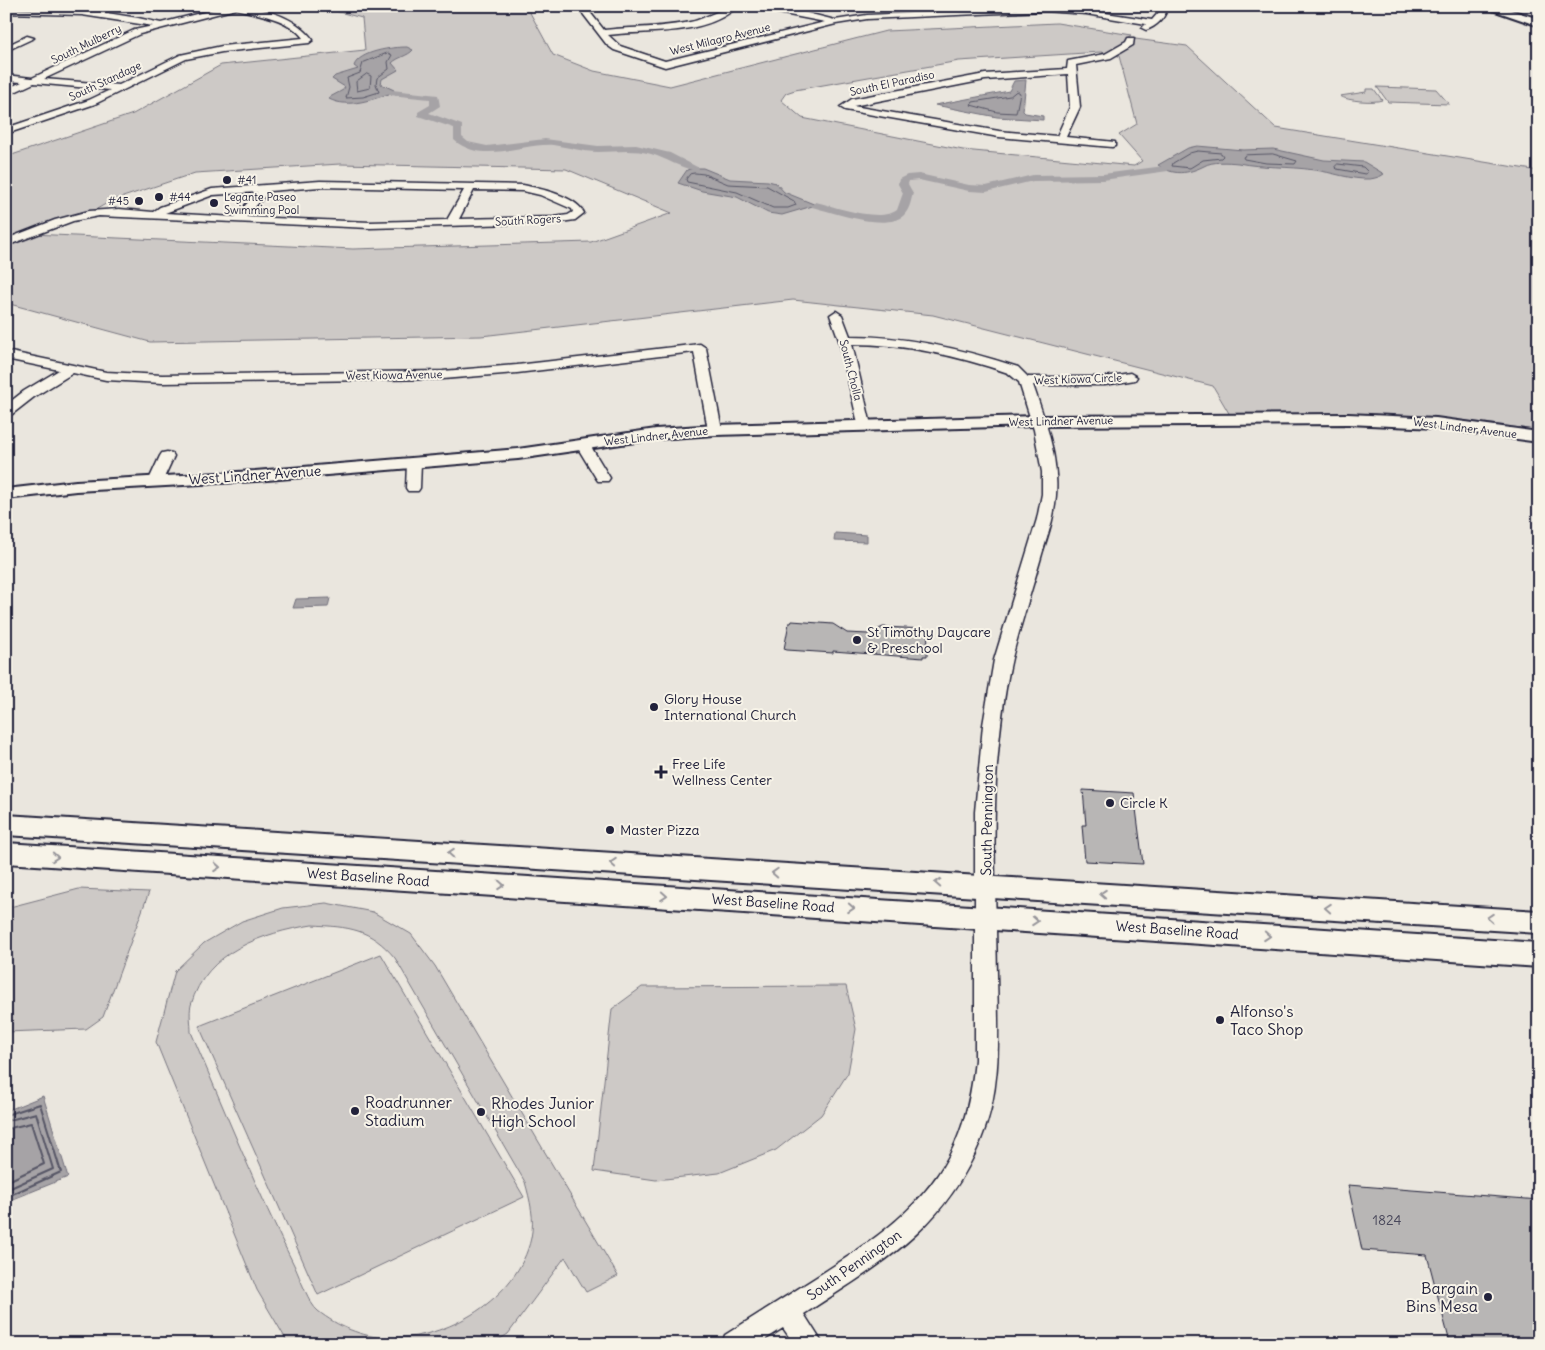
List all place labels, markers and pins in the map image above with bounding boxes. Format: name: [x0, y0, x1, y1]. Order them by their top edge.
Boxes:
place label: #41: [237, 173, 256, 187]
marker: #41: [221, 174, 233, 186]
place label: #44: [169, 190, 191, 204]
place label: Legante Paseo Swimming Pool: [224, 190, 299, 217]
marker: #44: [153, 191, 165, 203]
place label: #45: [107, 194, 129, 208]
marker: #45: [133, 195, 145, 207]
marker: Legante Paseo Swimming Pool: [208, 197, 220, 209]
place label: St Timothy Daycare & Preschool: [867, 623, 991, 657]
marker: St Timothy Daycare & Preschool: [851, 634, 863, 646]
place label: Glory House International Church: [664, 690, 796, 724]
marker: Glory House International Church: [648, 701, 660, 713]
place label: Free Life Wellness Center: [672, 755, 772, 789]
marker: Free Life Wellness Center: [654, 765, 668, 779]
place label: Circle K: [1120, 794, 1168, 812]
marker: Circle K: [1104, 797, 1116, 809]
place label: Master Pizza: [620, 821, 700, 839]
marker: Master Pizza: [604, 824, 616, 836]
place label: Alfonso's Taco Shop: [1230, 1001, 1303, 1039]
marker: Alfonso's Taco Shop: [1214, 1014, 1226, 1026]
place label: Roadrunner Stadium: [365, 1092, 453, 1130]
place label: Rhodes Junior High School: [491, 1093, 595, 1131]
marker: Roadrunner Stadium: [349, 1105, 361, 1117]
marker: Rhodes Junior High School: [475, 1106, 487, 1118]
place label: Bargain Bins Mesa: [1406, 1278, 1478, 1316]
marker: Bargain Bins Mesa: [1482, 1291, 1494, 1303]

